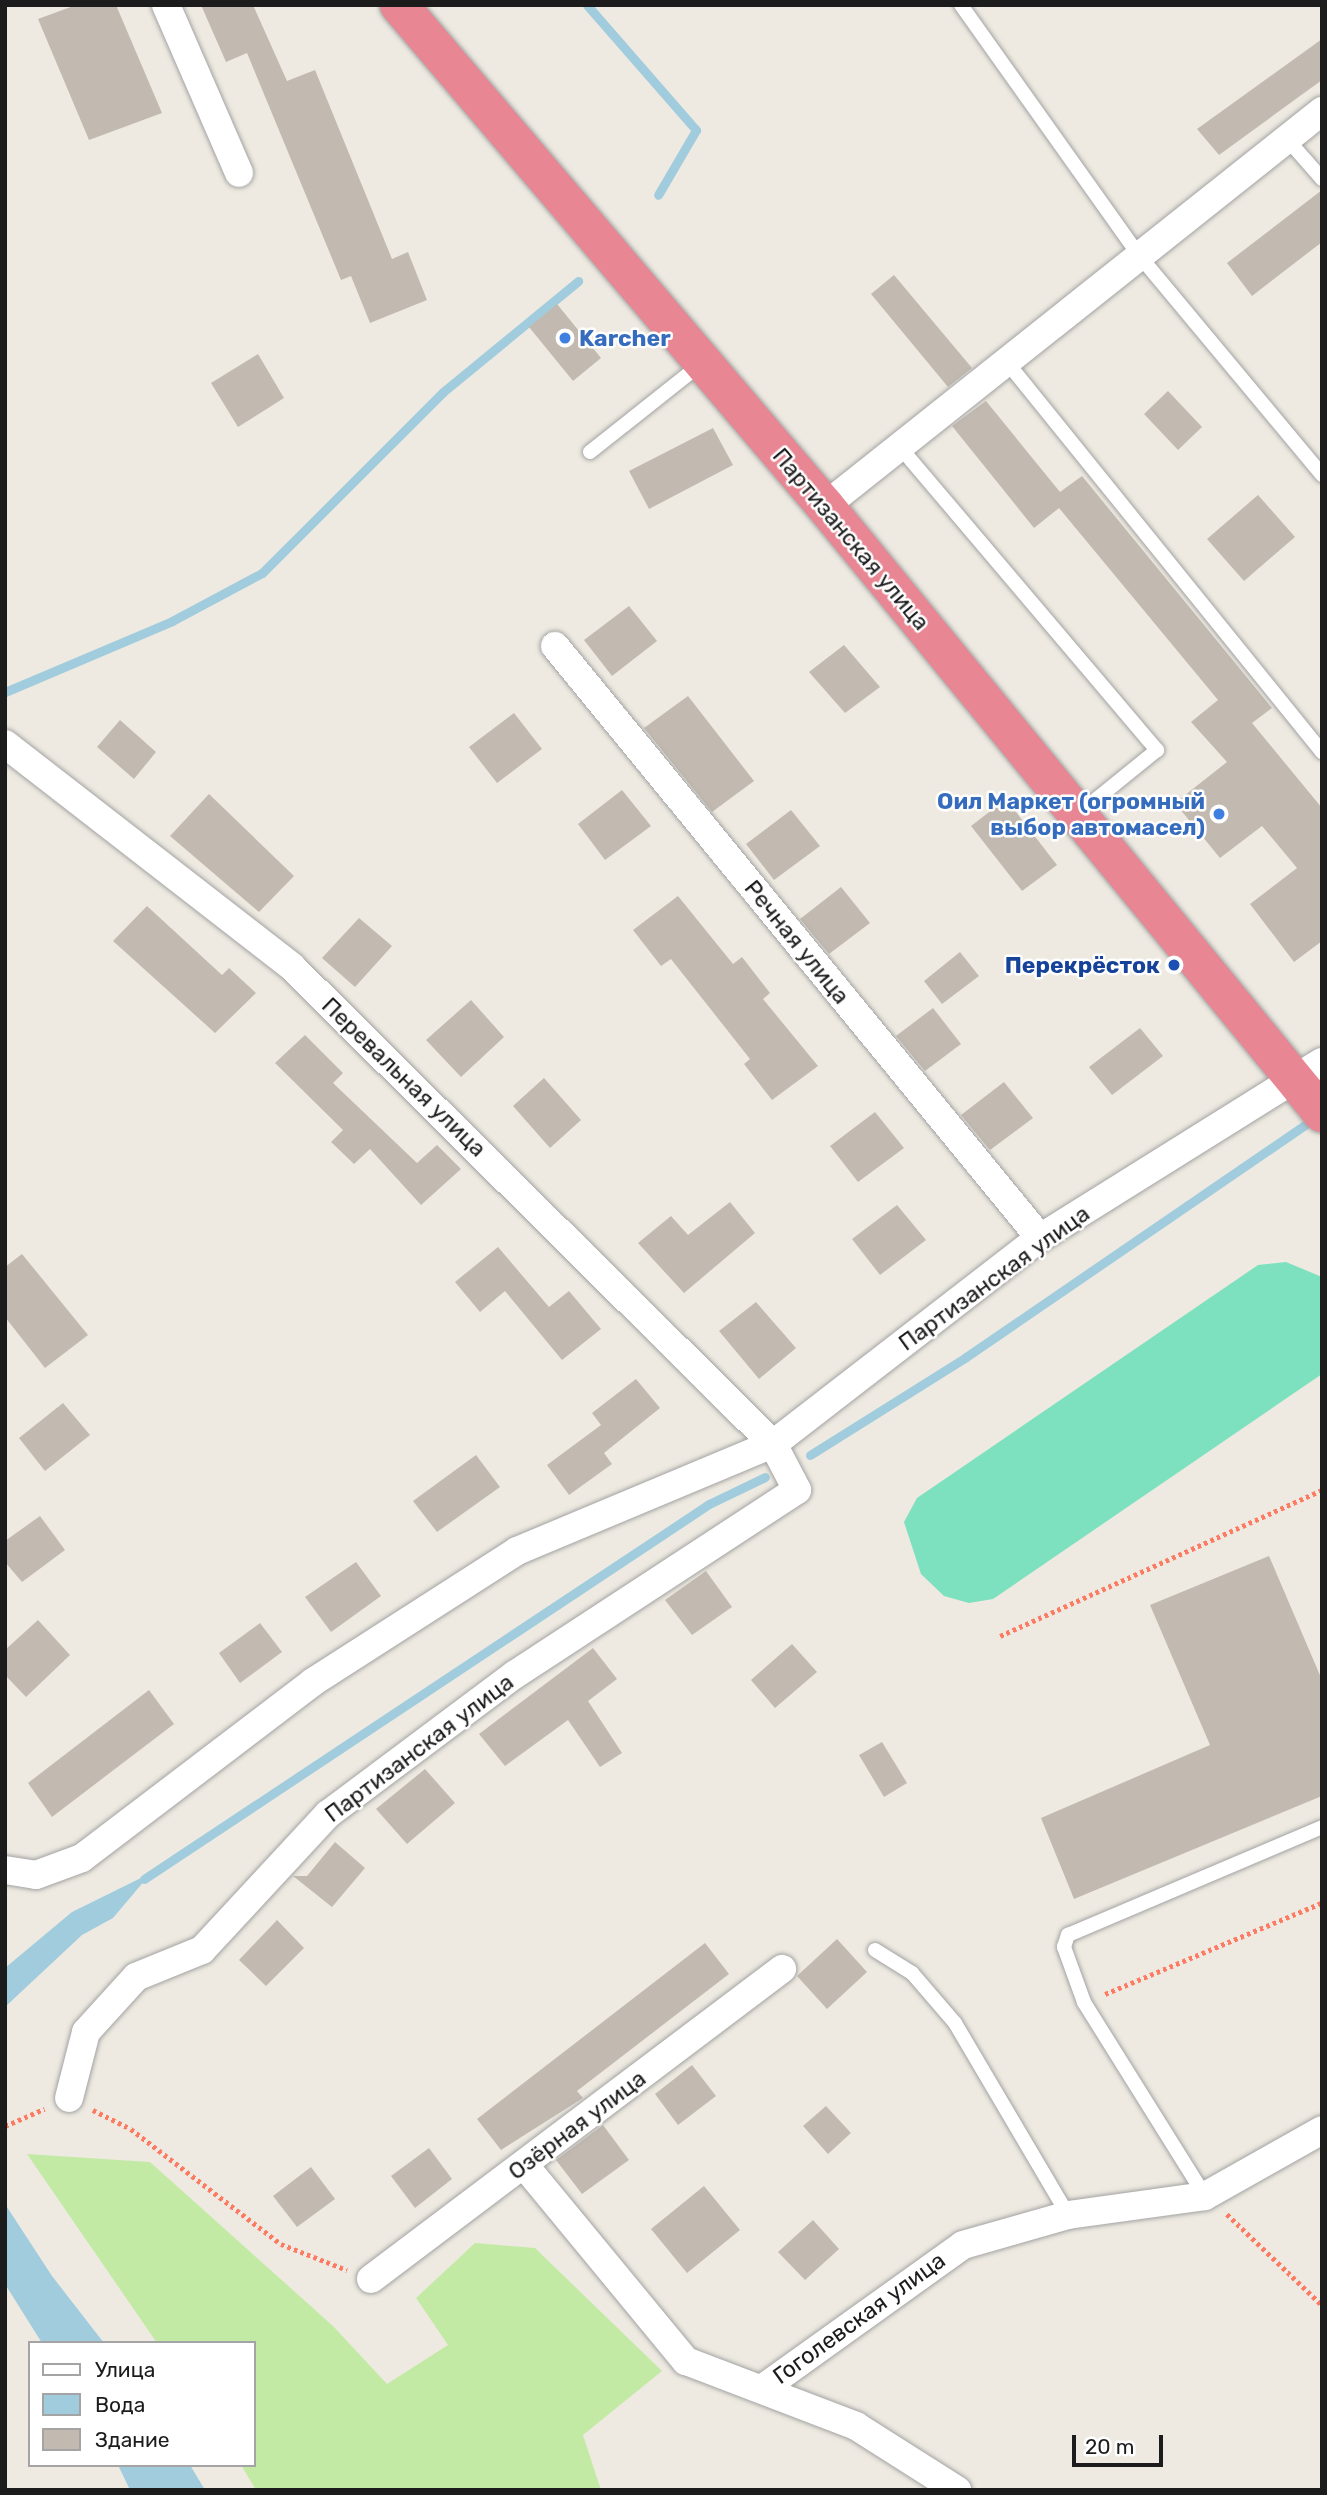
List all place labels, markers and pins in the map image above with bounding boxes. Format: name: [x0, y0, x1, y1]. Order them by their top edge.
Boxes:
place label: Karcher: [579, 324, 671, 352]
marker: Karcher: [557, 330, 573, 346]
place label: Оил Маркет (огромный выбор автомасел): [937, 787, 1205, 841]
marker: Оил Маркет (огромный выбор автомасел): [1211, 806, 1227, 822]
place label: Перекрёсток: [1005, 951, 1160, 979]
marker: Перекрёсток: [1166, 957, 1182, 973]

